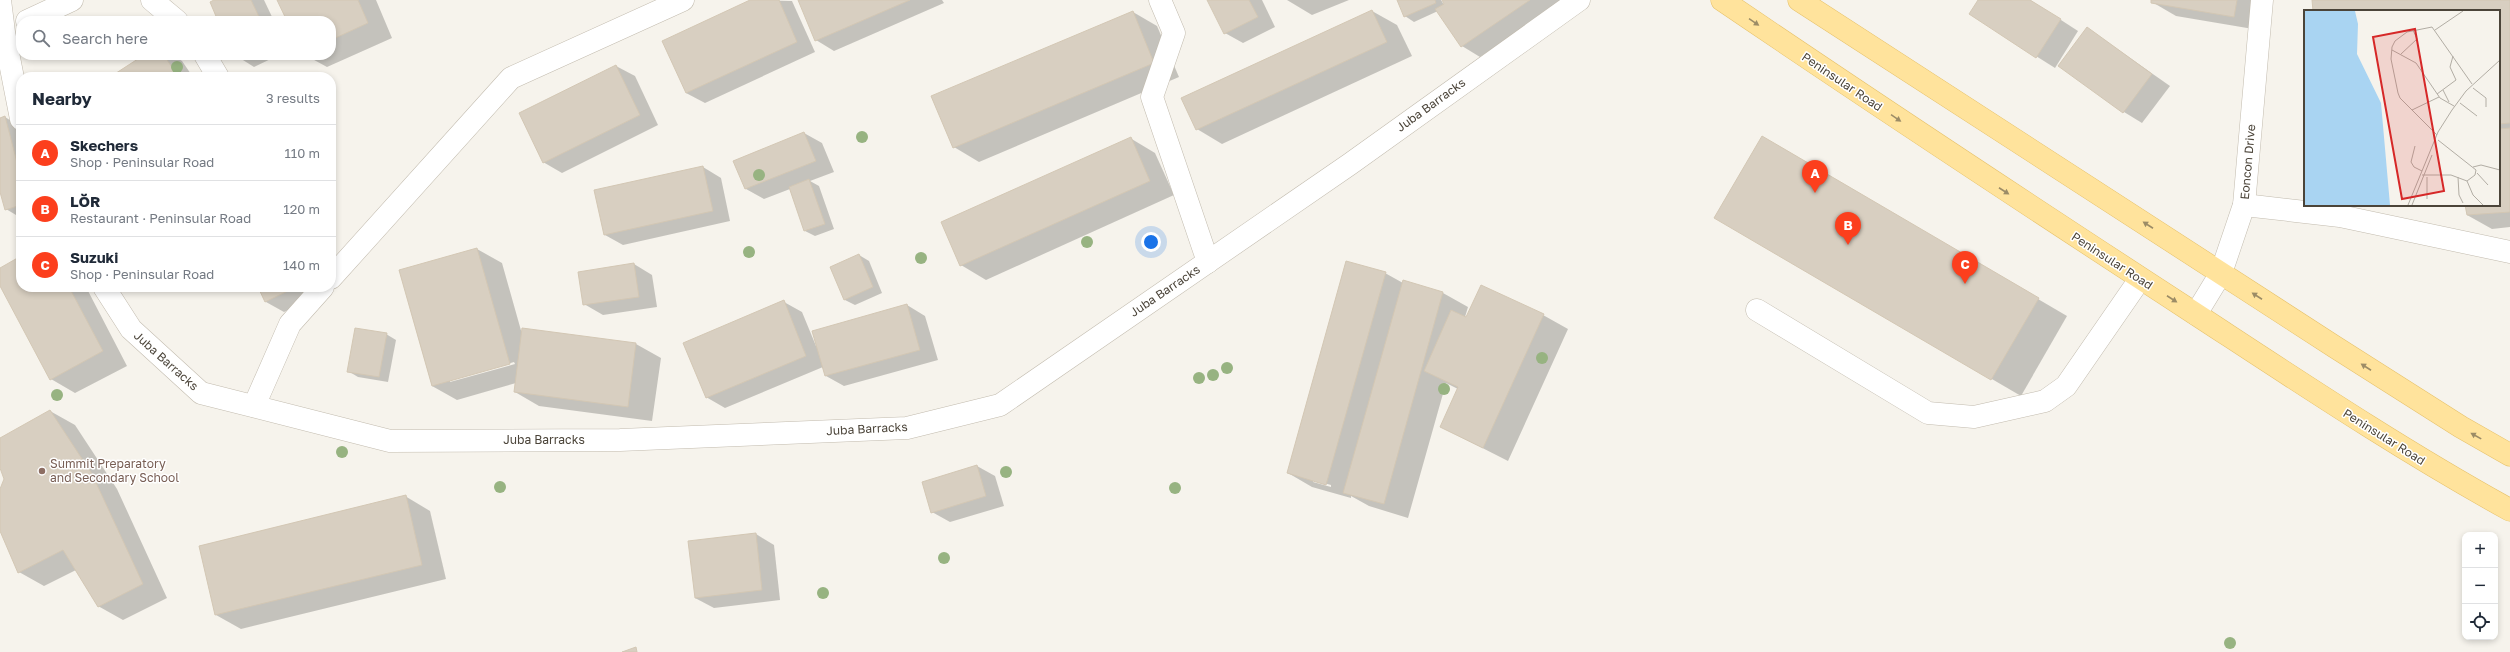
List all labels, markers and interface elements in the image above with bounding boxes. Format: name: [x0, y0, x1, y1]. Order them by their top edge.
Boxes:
inset map: [2304, 10, 2500, 206]
search box: [16, 16, 336, 60]
one-way arrow: [1749, 18, 1759, 26]
icon: search: [30, 27, 52, 49]
text: Search here: [62, 29, 148, 47]
street label: Peninsular Road: [1799, 49, 1885, 114]
street label: Juba Barracks: [1393, 75, 1468, 135]
text: Nearby: [32, 88, 92, 109]
text: 3 results: [266, 90, 320, 106]
one-way arrow: [1891, 114, 1902, 122]
street label: Eoncon Drive: [2237, 124, 2258, 200]
text: Skechers: [70, 136, 138, 154]
text: A: [40, 145, 50, 161]
text: 110 m: [285, 145, 320, 161]
text: Shop · Peninsular Road: [70, 154, 214, 170]
pin: A: [1802, 160, 1828, 193]
one-way arrow: [1998, 187, 2010, 194]
text: LŎR: [70, 192, 100, 210]
text: B: [40, 201, 50, 217]
text: 120 m: [283, 201, 320, 217]
text: Restaurant · Peninsular Road: [70, 210, 251, 226]
pin: B: [1835, 212, 1861, 245]
one-way arrow: [2142, 222, 2153, 229]
street label: Peninsular Road: [2069, 229, 2156, 292]
your location: [1141, 232, 1161, 252]
text: Suzuki: [70, 248, 118, 266]
pin: C: [1952, 251, 1978, 284]
text: C: [40, 257, 50, 273]
text: 140 m: [283, 257, 320, 273]
street label: Juba Barracks: [1127, 262, 1203, 320]
text: Shop · Peninsular Road: [70, 266, 214, 282]
one-way arrow: [2252, 292, 2262, 300]
one-way arrow: [2167, 295, 2177, 303]
street label: Juba Barracks: [131, 328, 202, 394]
one-way arrow: [2360, 363, 2372, 370]
street label: Peninsular Road: [2340, 405, 2428, 468]
street label: Juba Barracks: [826, 419, 908, 438]
street label: Juba Barracks: [503, 432, 585, 447]
one-way arrow: [2470, 432, 2482, 439]
place label: Summit Preparatory and Secondary School: [50, 456, 179, 485]
marker: Summit Preparatory and Secondary School: [37, 466, 47, 476]
map controls: [2462, 532, 2498, 640]
button: +: [2462, 532, 2498, 568]
button: −: [2462, 568, 2498, 604]
button: locate: [2462, 604, 2498, 640]

